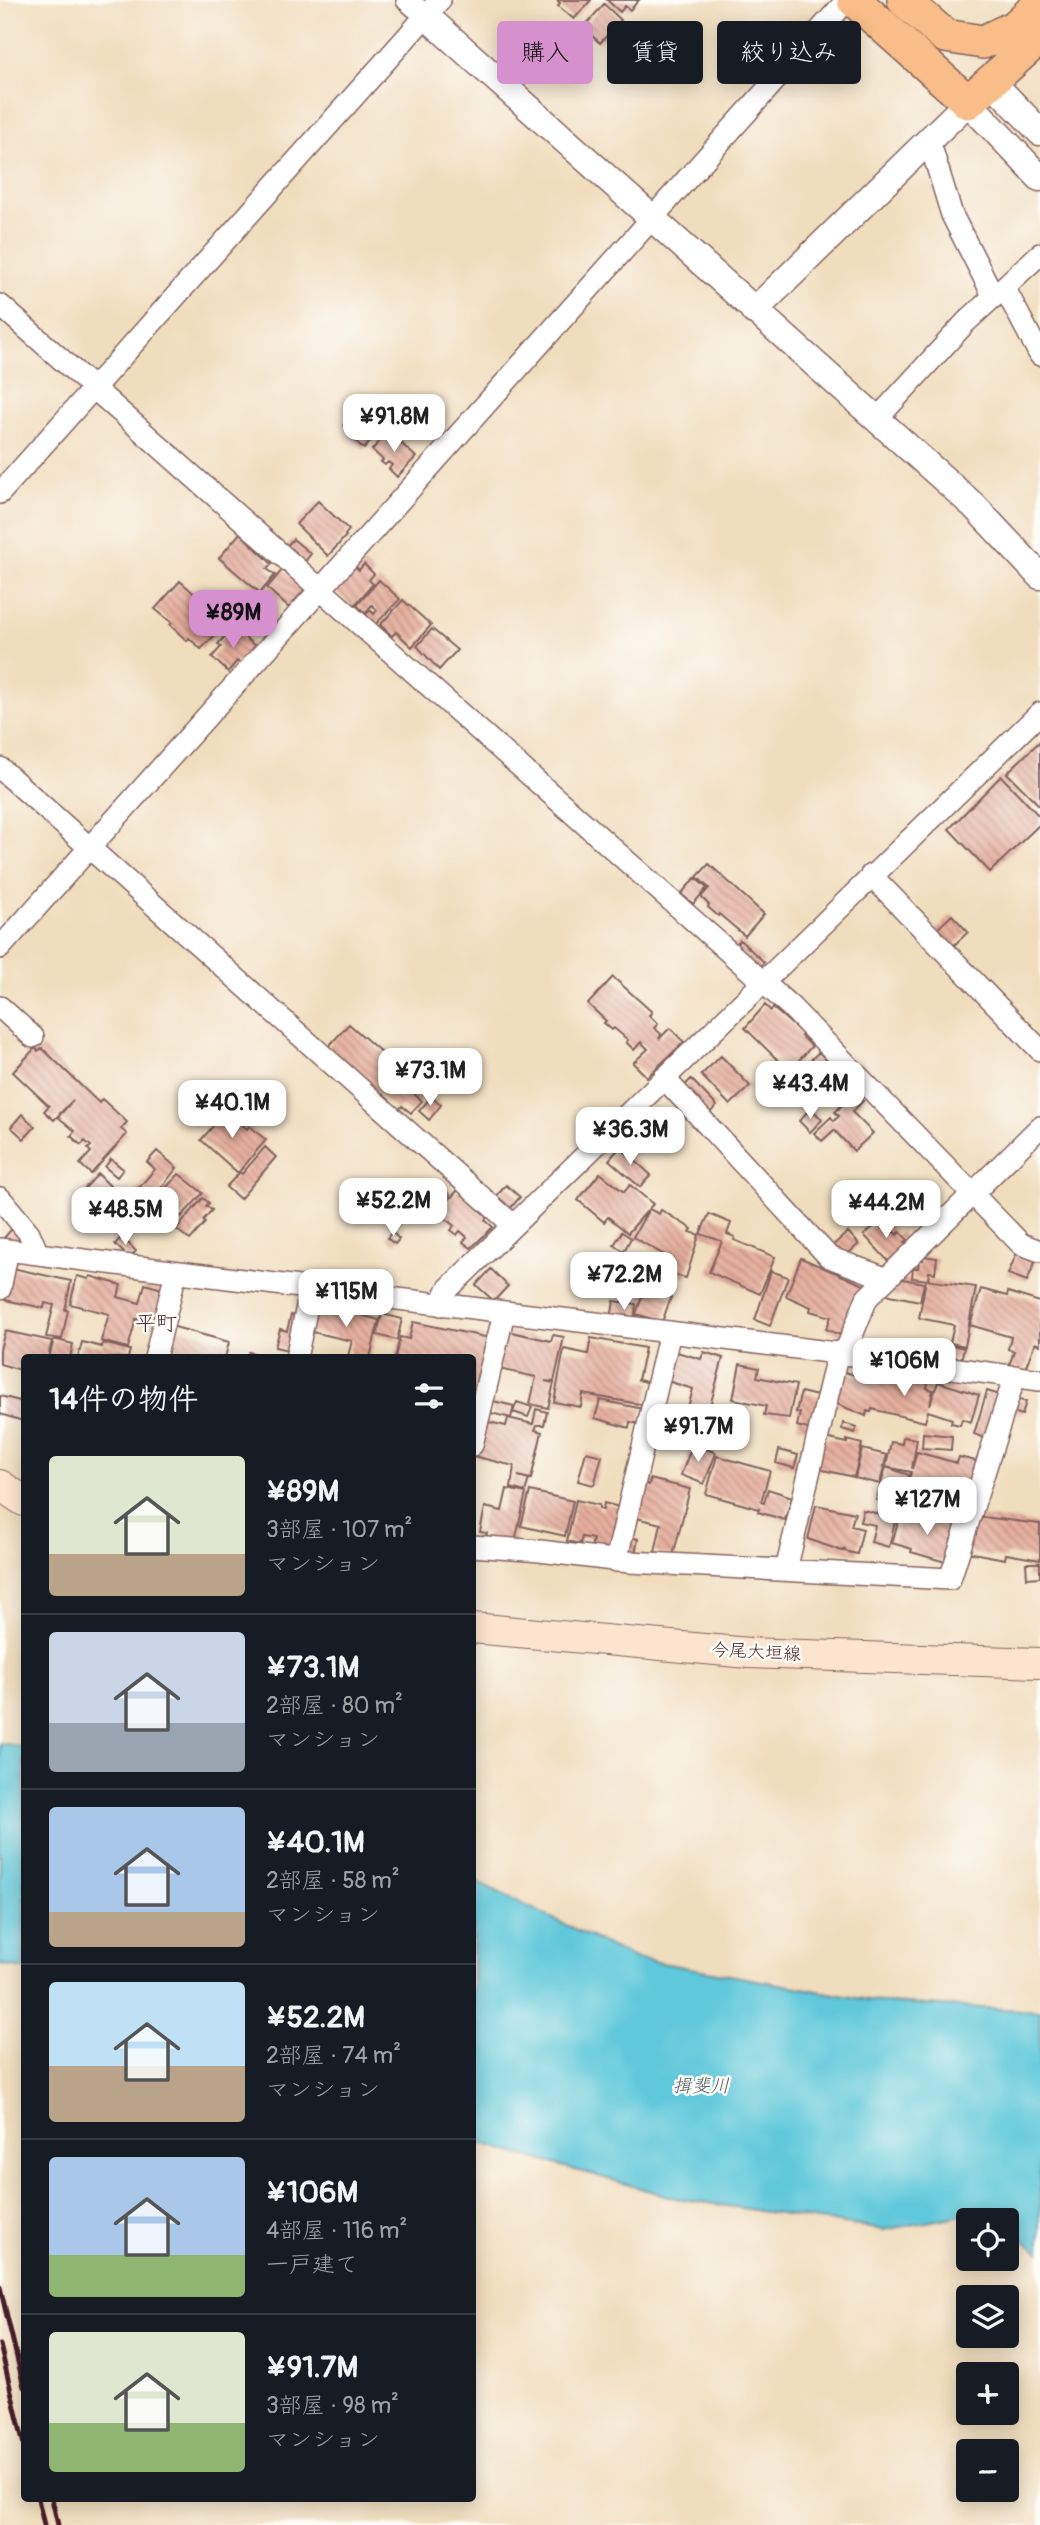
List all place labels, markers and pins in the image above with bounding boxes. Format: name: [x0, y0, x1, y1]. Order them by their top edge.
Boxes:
pin: ¥91.8M: [337, 394, 451, 454]
pin: ¥89M: [192, 590, 274, 650]
pin: ¥73.1M: [373, 1048, 487, 1108]
pin: ¥43.4M: [753, 1062, 867, 1121]
pin: ¥40.1M: [175, 1080, 289, 1140]
pin: ¥36.3M: [573, 1108, 687, 1167]
pin: ¥52.2M: [336, 1178, 450, 1238]
pin: ¥44.2M: [829, 1180, 943, 1240]
pin: ¥48.5M: [68, 1188, 182, 1247]
pin: ¥72.2M: [567, 1252, 681, 1312]
pin: ¥115M: [297, 1270, 395, 1329]
pin: ¥106M: [855, 1338, 953, 1398]
pin: ¥91.7M: [641, 1404, 755, 1464]
pin: ¥127M: [878, 1478, 976, 1537]

